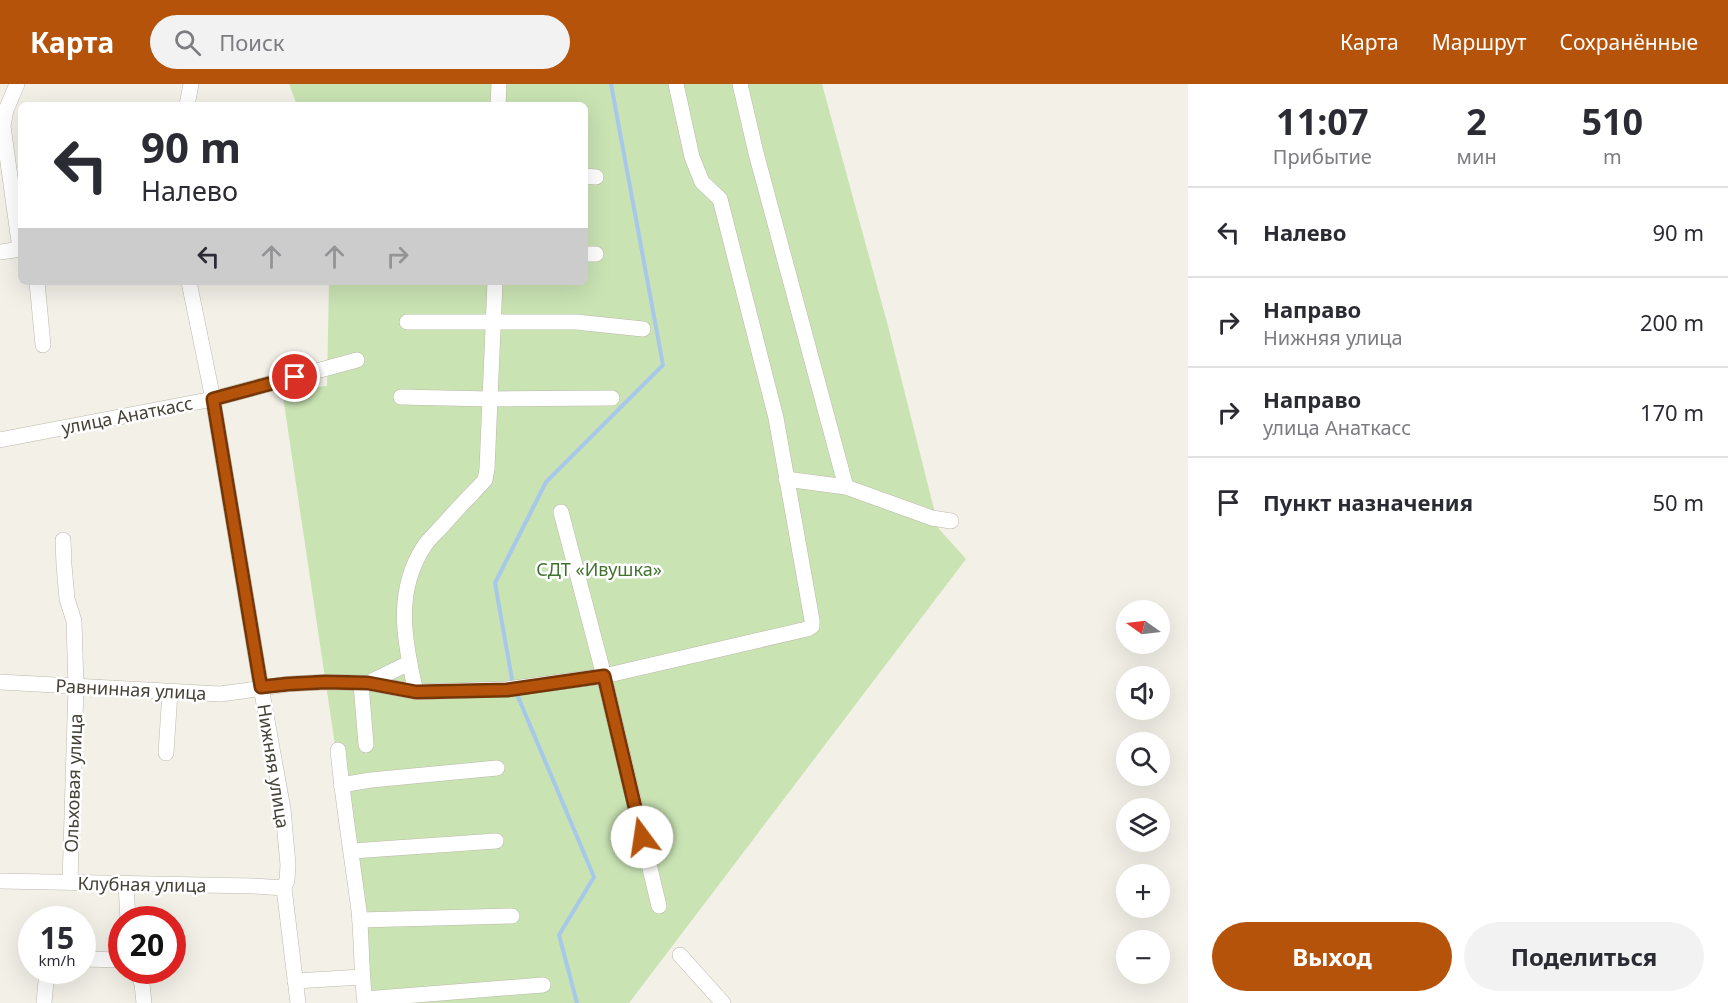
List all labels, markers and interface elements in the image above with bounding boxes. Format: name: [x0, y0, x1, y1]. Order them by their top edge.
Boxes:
search box: [150, 15, 570, 69]
text: Карта: [30, 23, 114, 61]
icon: search: [171, 26, 204, 59]
text: Поиск: [219, 27, 285, 57]
text: Карта: [1340, 28, 1399, 56]
text: Маршрут: [1432, 28, 1527, 56]
text: Сохранённые: [1560, 28, 1698, 56]
text: 11:07: [1276, 97, 1369, 146]
text: 2: [1466, 97, 1487, 146]
text: 510: [1581, 97, 1643, 146]
text: 90 m: [141, 118, 241, 175]
icon: left: [42, 126, 120, 204]
text: Прибытие: [1273, 143, 1372, 170]
text: мин: [1457, 143, 1497, 170]
text: m: [1603, 143, 1622, 170]
text: Налево: [141, 172, 238, 209]
icon: left: [1212, 216, 1245, 249]
text: Налево: [1263, 217, 1346, 247]
text: 90 m: [1653, 217, 1704, 247]
icon: left: [192, 240, 225, 273]
icon: ahead: [255, 240, 288, 273]
icon: ahead: [318, 240, 351, 273]
icon: right: [381, 240, 414, 273]
text: Направо: [1263, 294, 1361, 324]
icon: right: [1212, 306, 1245, 339]
text: 200 m: [1640, 307, 1704, 337]
text: Нижняя улица: [1263, 324, 1403, 351]
pin: [269, 351, 320, 402]
icon: arrive: [278, 360, 311, 393]
text: Направо: [1263, 384, 1361, 414]
street label: улица Анаткасс: [59, 390, 195, 439]
icon: right: [1212, 396, 1245, 429]
text: 170 m: [1640, 397, 1704, 427]
text: улица Анаткасс: [1263, 414, 1411, 441]
icon: arrive: [1212, 486, 1245, 519]
text: Пункт назначения: [1263, 487, 1473, 517]
text: 50 m: [1653, 487, 1704, 517]
park label: СДТ «Ивушка»: [536, 557, 662, 581]
north arrow: [1116, 600, 1170, 654]
map controls: [1116, 600, 1170, 984]
button: sound: [1116, 666, 1170, 720]
street label: Равнинная улица: [55, 673, 207, 705]
street label: Нижняя улица: [252, 702, 296, 830]
street label: Ольховая улица: [59, 713, 87, 853]
button: search: [1116, 732, 1170, 786]
button: layers: [1116, 798, 1170, 852]
position arrow: [610, 805, 674, 869]
button: +: [1116, 864, 1170, 918]
street label: Клубная улица: [77, 871, 207, 897]
speed limit sign: 20: [108, 906, 186, 984]
text: 15: [40, 917, 74, 958]
button: Выход: [1212, 922, 1452, 991]
button: Поделиться: [1464, 922, 1704, 991]
button: −: [1116, 930, 1170, 984]
text: km/h: [39, 950, 75, 970]

